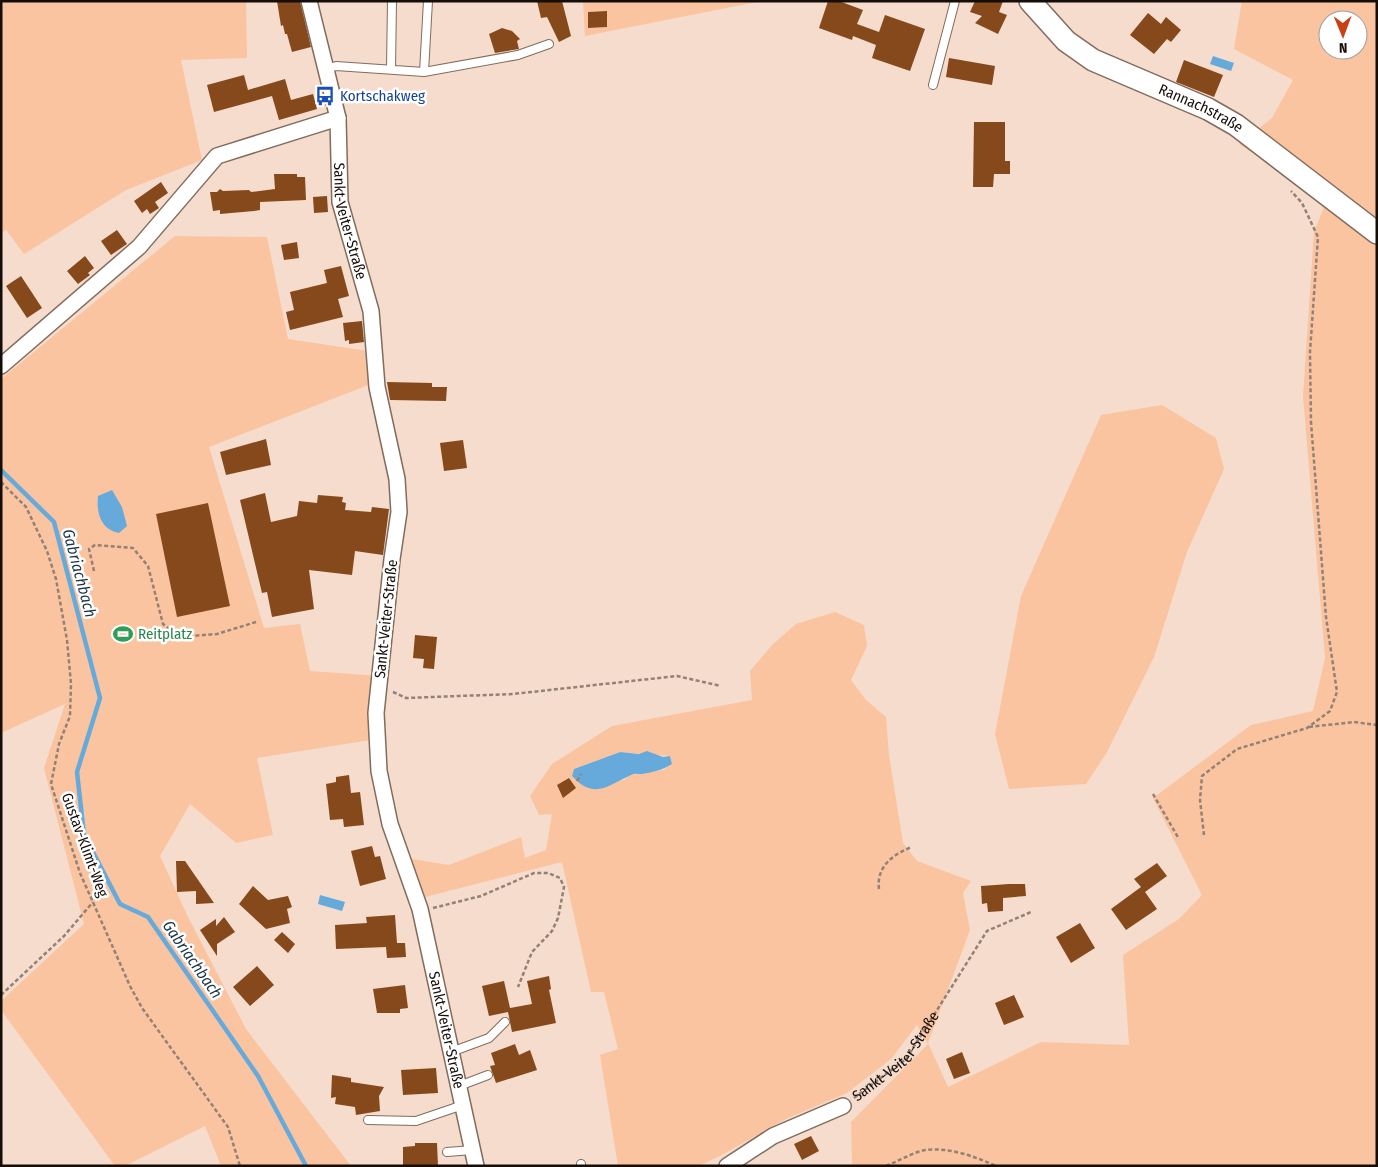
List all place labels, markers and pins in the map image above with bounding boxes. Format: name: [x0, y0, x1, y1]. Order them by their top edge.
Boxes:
bus stop icon: Kortschakweg: [314, 85, 336, 107]
place label: Kortschakweg: [340, 87, 425, 105]
sports icon: Reitplatz: [112, 623, 134, 645]
place label: Reitplatz: [138, 625, 192, 643]

